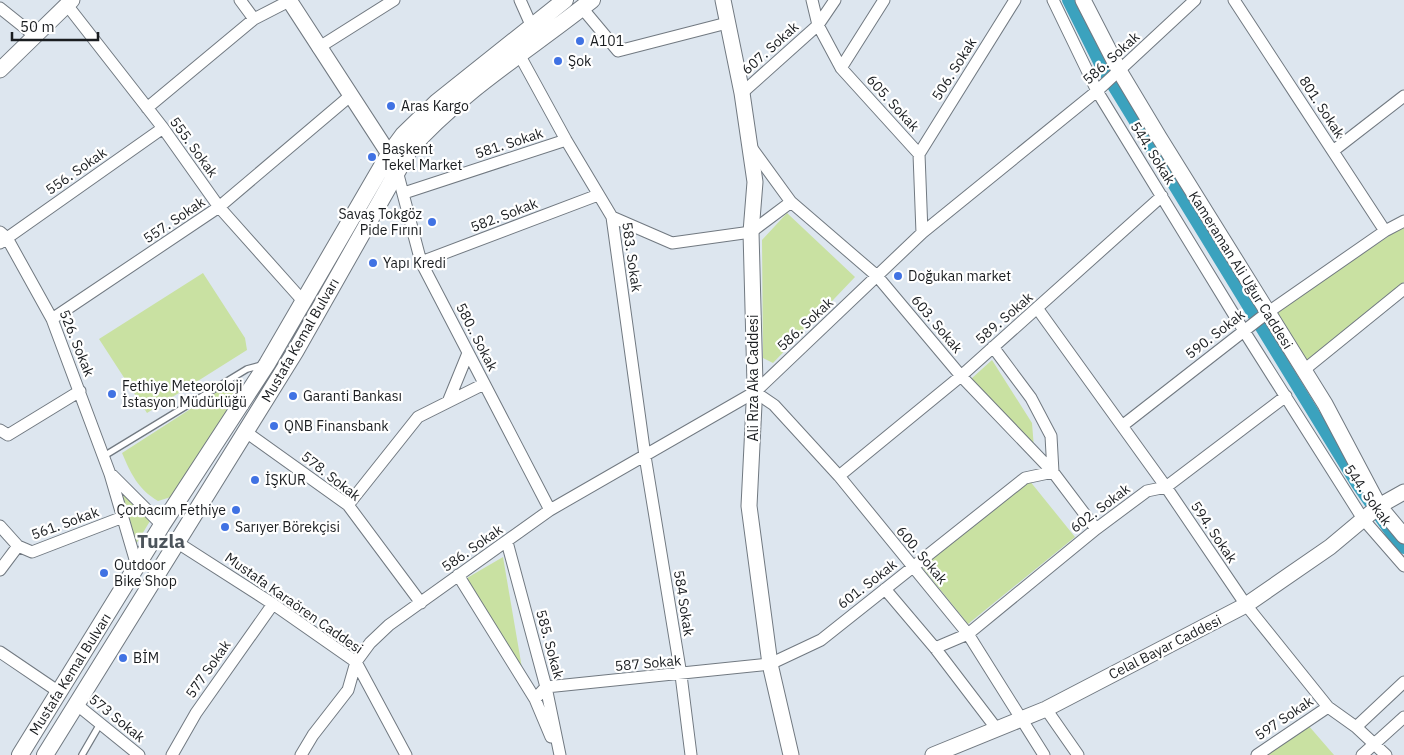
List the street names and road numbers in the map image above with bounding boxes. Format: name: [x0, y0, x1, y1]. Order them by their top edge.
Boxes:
street label: 607. Sokak: [738, 17, 803, 78]
street label: 586. Sokak: [1079, 27, 1144, 88]
street label: 506. Sokak: [928, 34, 981, 104]
street label: 605. Sokak: [863, 71, 924, 136]
street label: 801. Sokak: [1295, 73, 1349, 142]
street label: 555. Sokak: [166, 113, 222, 181]
street label: 544. Sokak: [1127, 118, 1180, 188]
street label: 581. Sokak: [473, 123, 546, 162]
street label: 556. Sokak: [42, 143, 111, 199]
street label: Kameraman Ali Uğur Caddesi: [1185, 188, 1297, 352]
street label: 557. Sokak: [140, 192, 209, 247]
street label: 582. Sokak: [468, 194, 541, 236]
street label: 583. Sokak: [618, 221, 646, 294]
street label: Mustafa Kemal Bulvarı: [257, 275, 343, 405]
street label: 589. Sokak: [972, 288, 1037, 348]
street label: 603. Sokak: [907, 291, 967, 357]
street label: 586. Sokak: [773, 293, 837, 355]
street label: 580.. Sokak: [452, 300, 502, 375]
street label: 590. Sokak: [1182, 305, 1249, 363]
street label: 526. Sokak: [55, 307, 99, 380]
street label: Ali Rıza Aka Caddesi: [744, 315, 762, 441]
street label: 578. Sokak: [298, 447, 365, 505]
street label: 544. Sokak: [1340, 461, 1396, 530]
street label: 602. Sokak: [1066, 479, 1134, 536]
street label: 594. Sokak: [1187, 498, 1242, 567]
street label: 561. Sokak: [29, 502, 102, 544]
street label: 586. Sokak: [438, 520, 507, 576]
street label: 600. Sokak: [892, 522, 952, 588]
street label: Mustafa Karaören Caddesi: [221, 548, 367, 658]
street label: 601. Sokak: [834, 555, 901, 613]
street label: 584 Sokak: [670, 569, 698, 638]
street label: 585. Sokak: [532, 608, 568, 681]
street label: Mustafa Kemal Bulvarı: [25, 610, 115, 738]
street label: Celal Bayar Caddesi: [1105, 611, 1225, 683]
street label: 577 Sokak: [182, 636, 235, 701]
street label: 587 Sokak: [614, 651, 683, 675]
street label: 573 Sokak: [85, 690, 149, 746]
street label: 597 Sokak: [1251, 692, 1317, 744]

